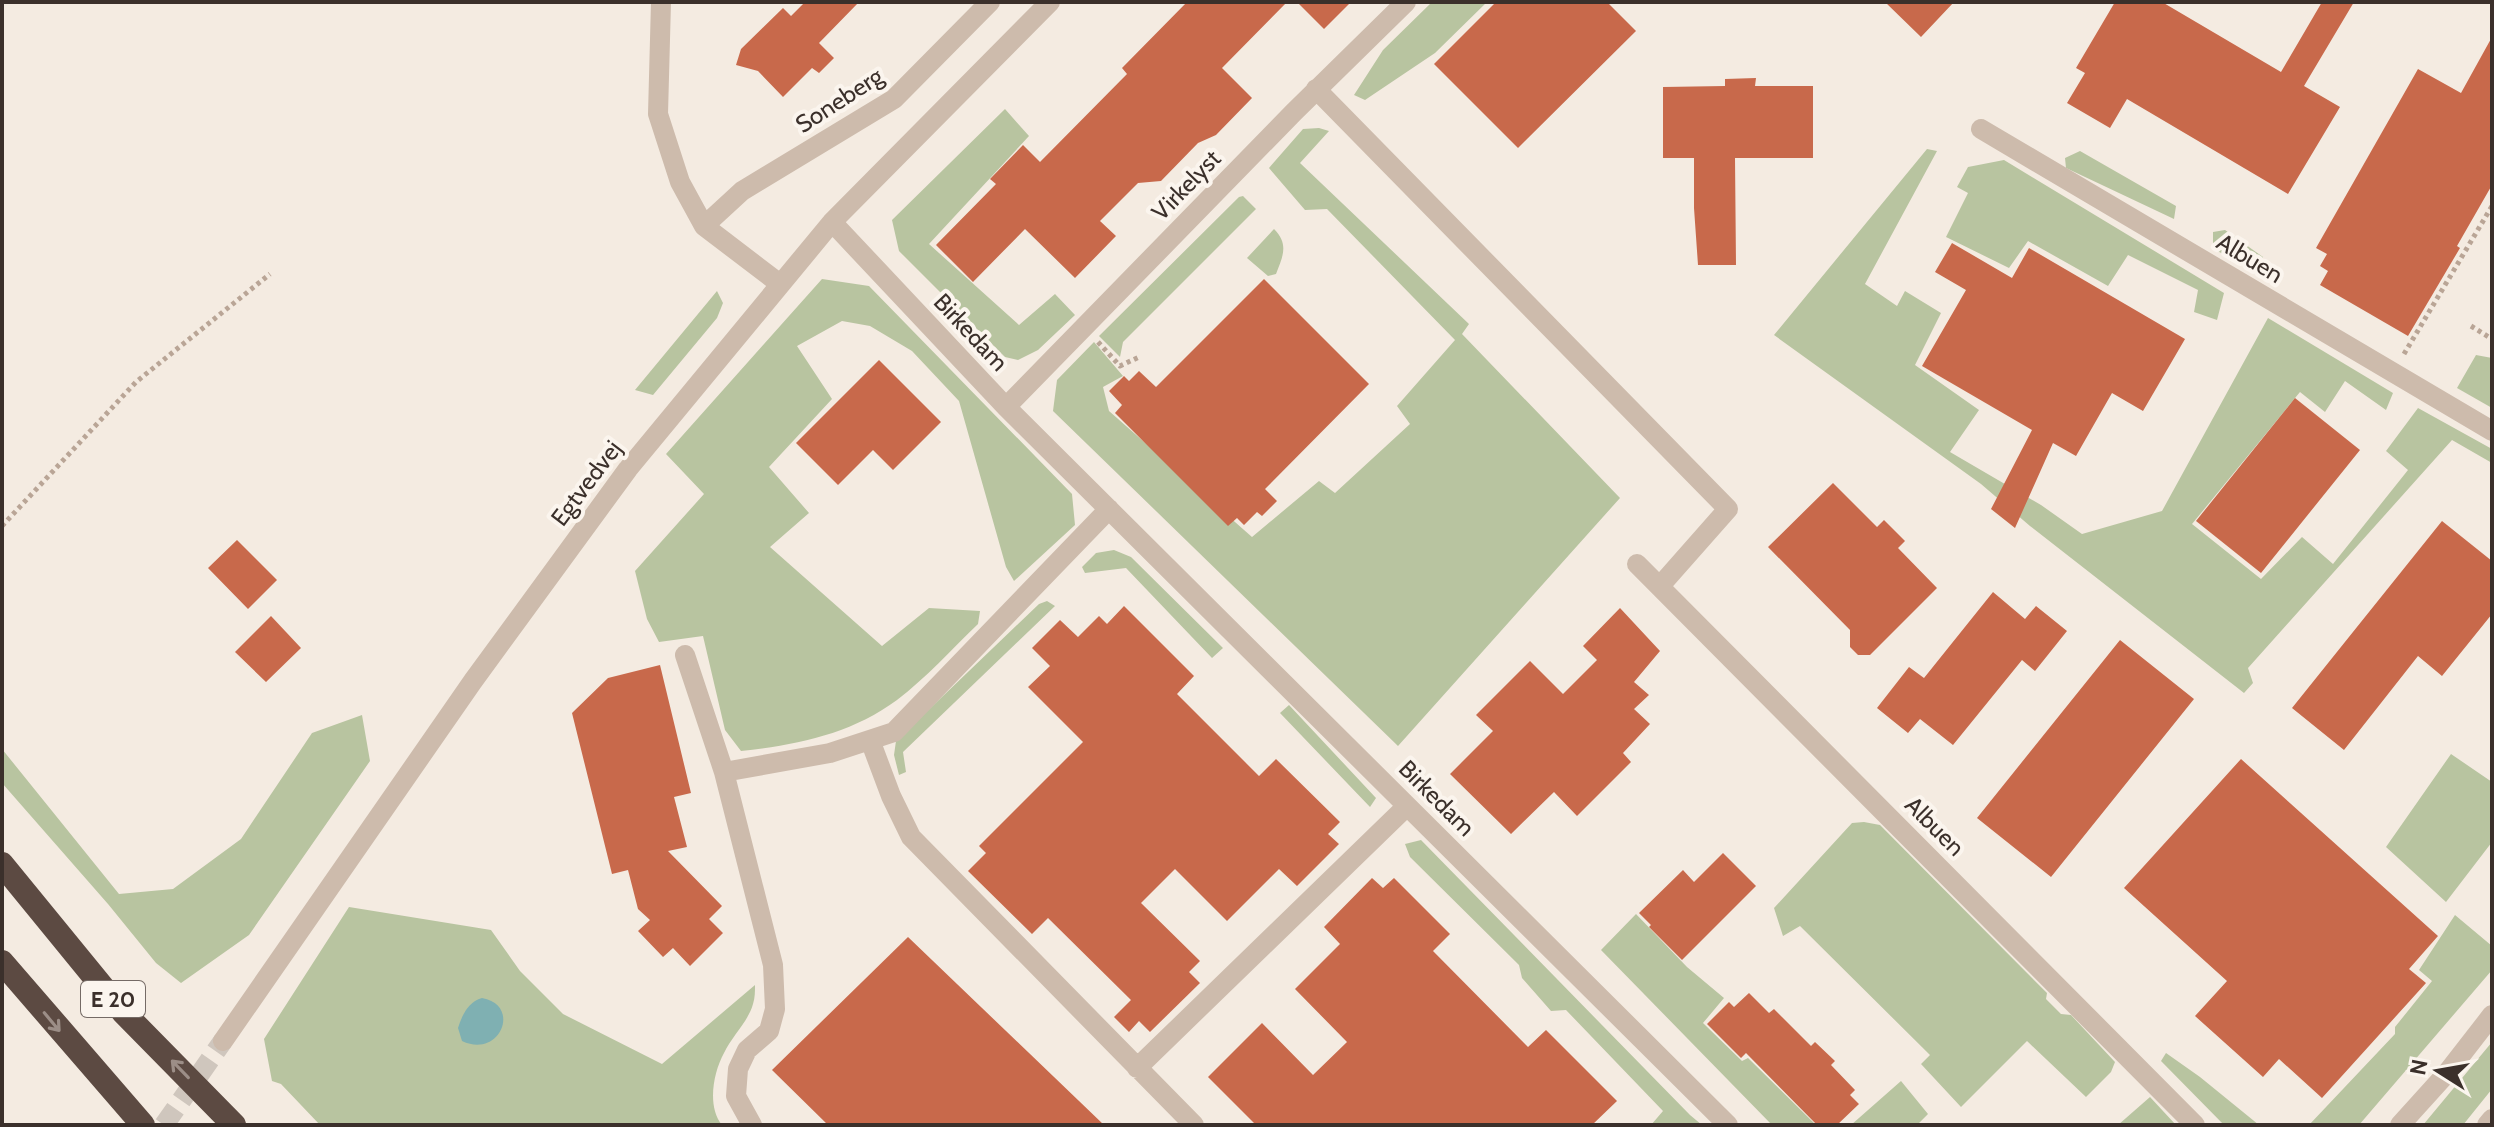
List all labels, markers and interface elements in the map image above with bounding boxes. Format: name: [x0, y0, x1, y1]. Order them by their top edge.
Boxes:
street label: Soneberg: [790, 61, 889, 139]
street label: Virkelyst: [1146, 144, 1226, 226]
street label: Albuen: [2212, 227, 2288, 289]
street label: Birkedam: [928, 287, 1014, 377]
street label: Egtvedvej: [545, 435, 627, 531]
street label: Birkedam: [1393, 754, 1481, 842]
street label: Albuen: [1899, 790, 1971, 862]
road number: E 20: [81, 981, 145, 1017]
one-way arrow: [43, 1011, 61, 1032]
north arrow: [2398, 1031, 2478, 1111]
text: N: [2404, 1057, 2434, 1077]
one-way arrow: [171, 1060, 190, 1079]

